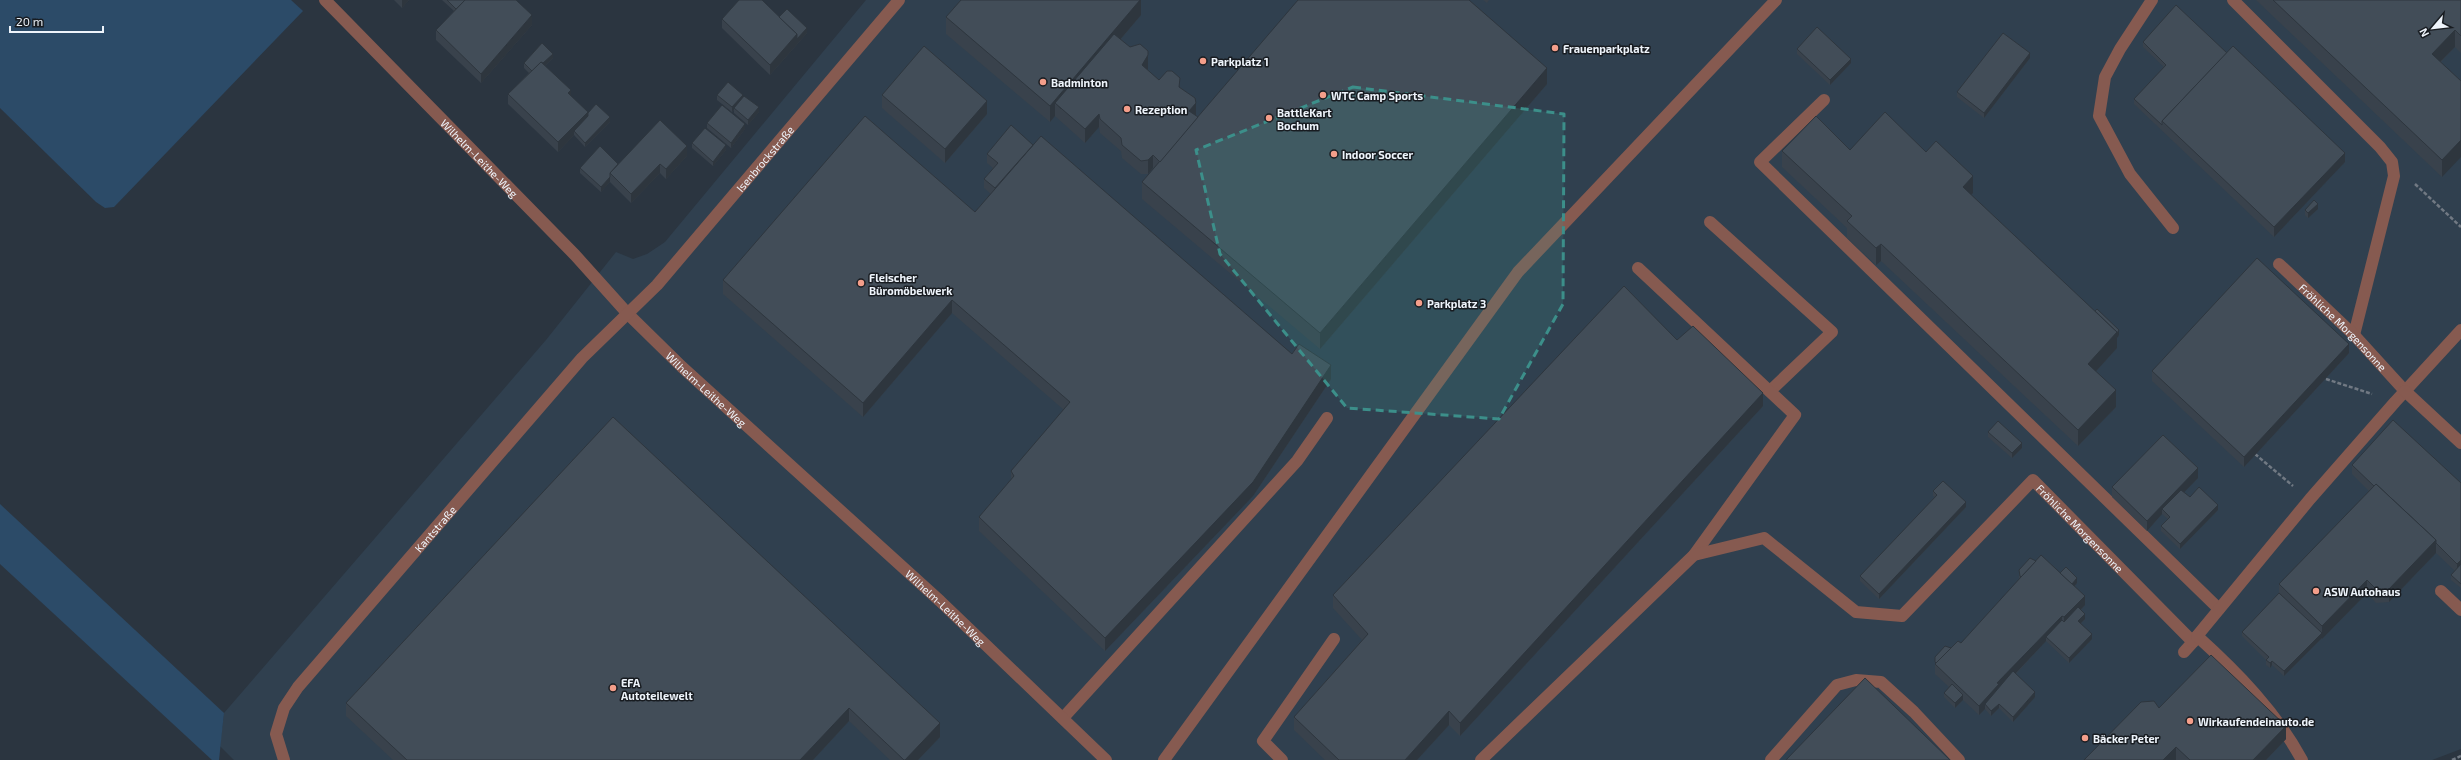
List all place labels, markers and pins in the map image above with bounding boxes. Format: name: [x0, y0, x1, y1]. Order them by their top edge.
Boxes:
place label: Frauenparkplatz: [1563, 42, 1650, 55]
marker: Frauenparkplatz: [1550, 43, 1560, 53]
place label: Parkplatz 1: [1211, 55, 1269, 68]
marker: Parkplatz 1: [1198, 56, 1208, 66]
place label: Badminton: [1051, 76, 1108, 89]
marker: Badminton: [1038, 77, 1048, 87]
place label: WTC Camp Sports: [1331, 89, 1423, 102]
marker: WTC Camp Sports: [1318, 90, 1328, 100]
place label: Rezeption: [1135, 103, 1187, 116]
marker: Rezeption: [1122, 104, 1132, 114]
place label: BattleKart Bochum: [1277, 106, 1332, 132]
marker: BattleKart Bochum: [1264, 113, 1274, 123]
place label: Indoor Soccer: [1342, 148, 1413, 161]
marker: Indoor Soccer: [1329, 149, 1339, 159]
place label: Fleischer Büromöbelwerk: [869, 271, 953, 297]
marker: Fleischer Büromöbelwerk: [856, 278, 866, 288]
place label: Parkplatz 3: [1427, 297, 1486, 310]
marker: Parkplatz 3: [1414, 298, 1424, 308]
place label: ASW Autohaus: [2324, 585, 2401, 598]
marker: ASW Autohaus: [2311, 586, 2321, 596]
place label: EFA Autoteilewelt: [621, 676, 693, 702]
marker: EFA Autoteilewelt: [608, 683, 618, 693]
place label: Wirkaufendeinauto.de: [2198, 715, 2314, 728]
marker: Wirkaufendeinauto.de: [2185, 716, 2195, 726]
place label: Bäcker Peter: [2093, 732, 2160, 745]
marker: Bäcker Peter: [2080, 733, 2090, 743]

